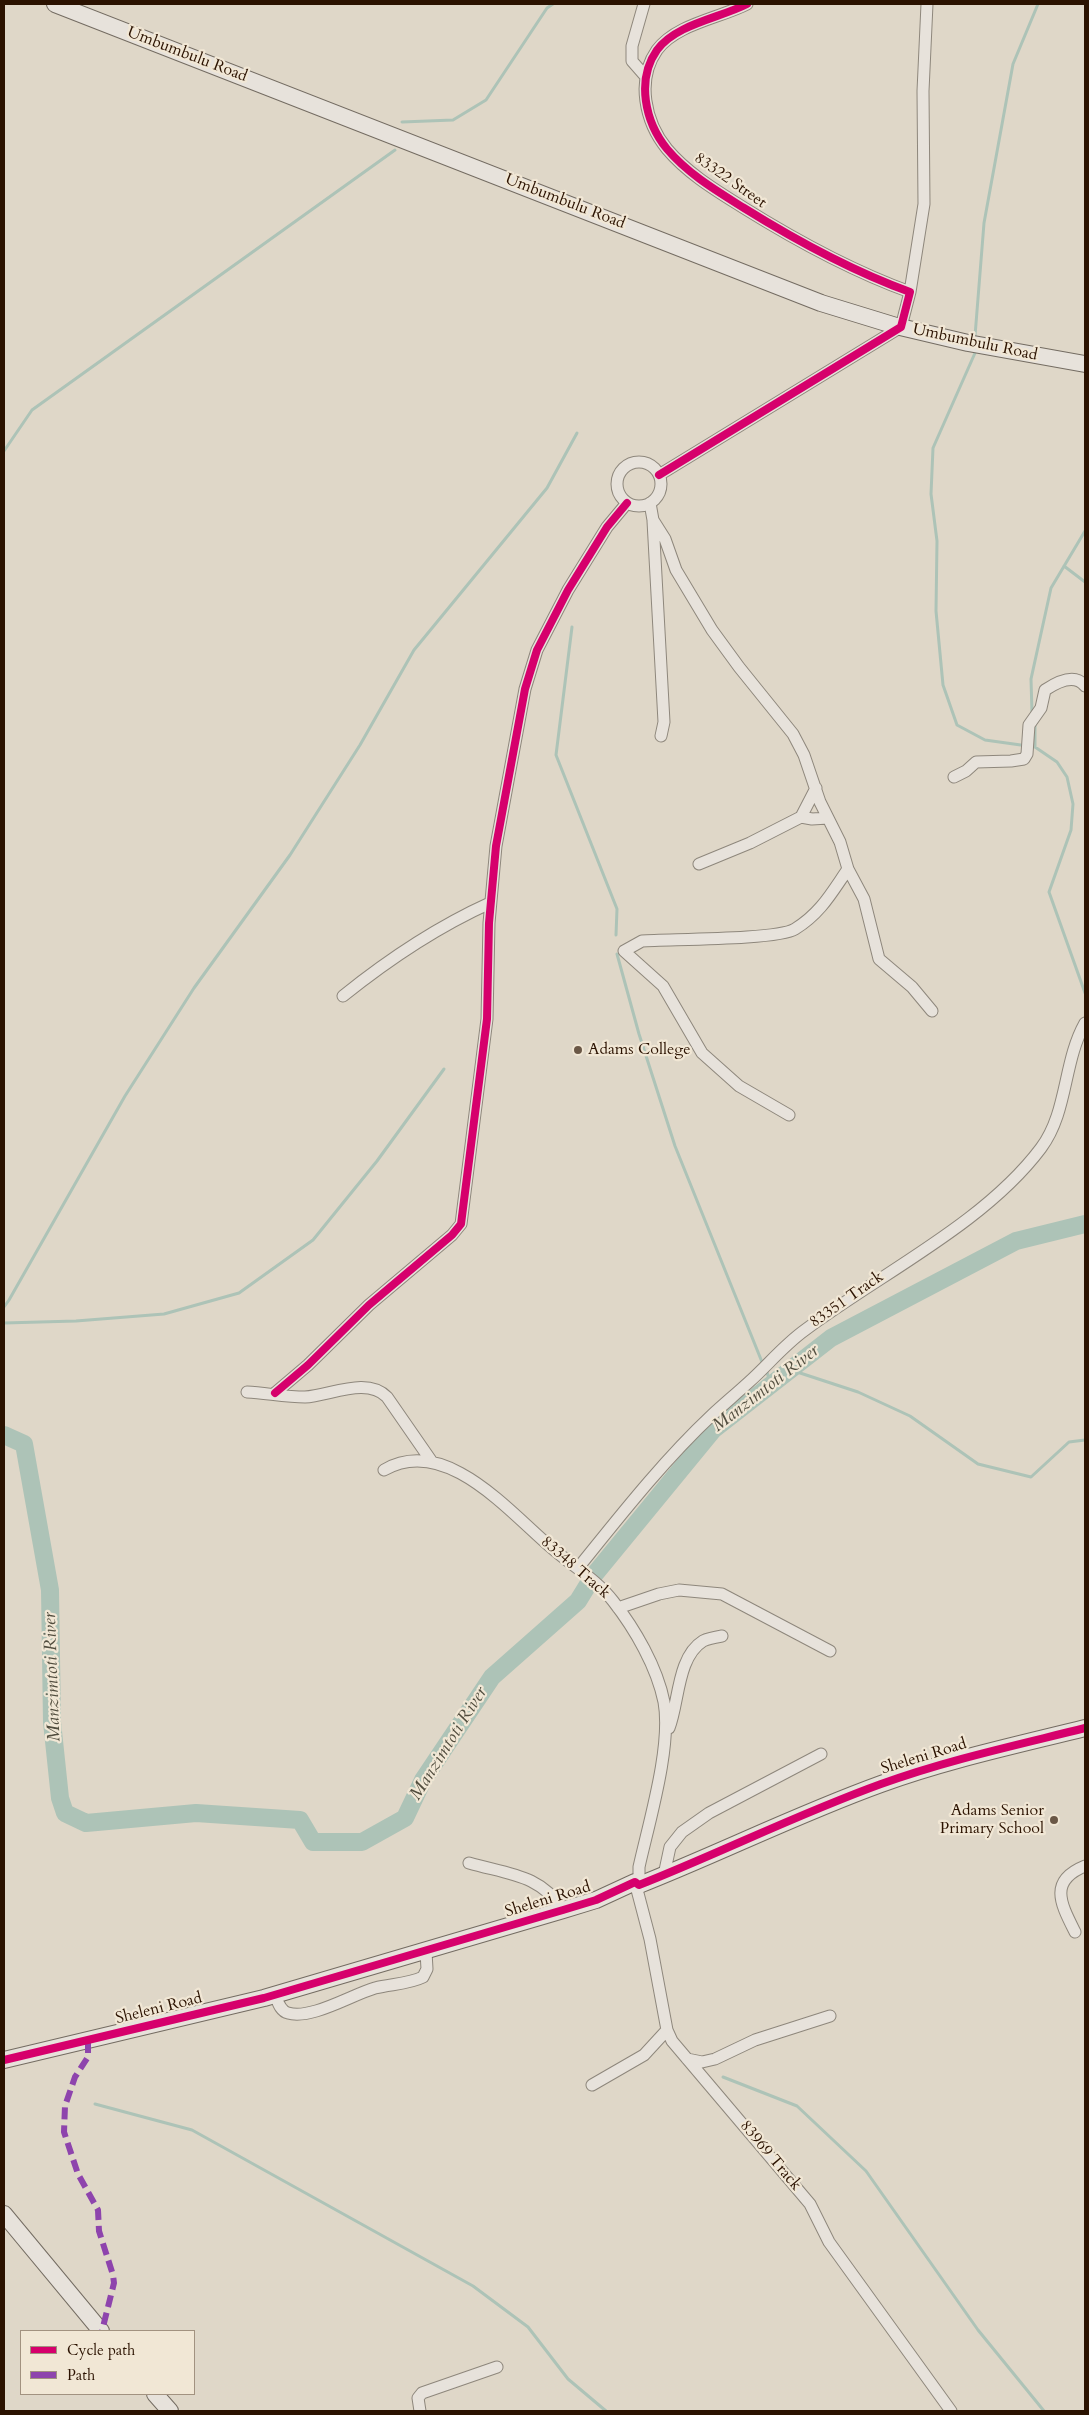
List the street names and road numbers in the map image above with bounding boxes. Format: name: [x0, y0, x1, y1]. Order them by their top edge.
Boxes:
street label: Umbumbulu Road: [124, 23, 250, 87]
street label: 83322 Street: [690, 149, 770, 213]
street label: Umbumbulu Road: [502, 170, 628, 234]
street label: Umbumbulu Road: [911, 320, 1039, 366]
street label: 83351 Track: [806, 1268, 888, 1332]
street label: 83348 Track: [536, 1533, 614, 1603]
street label: Sheleni Road: [879, 1735, 969, 1779]
street label: Sheleni Road: [503, 1878, 593, 1922]
street label: Sheleni Road: [114, 1989, 204, 2029]
street label: 83969 Track: [735, 2117, 805, 2195]

